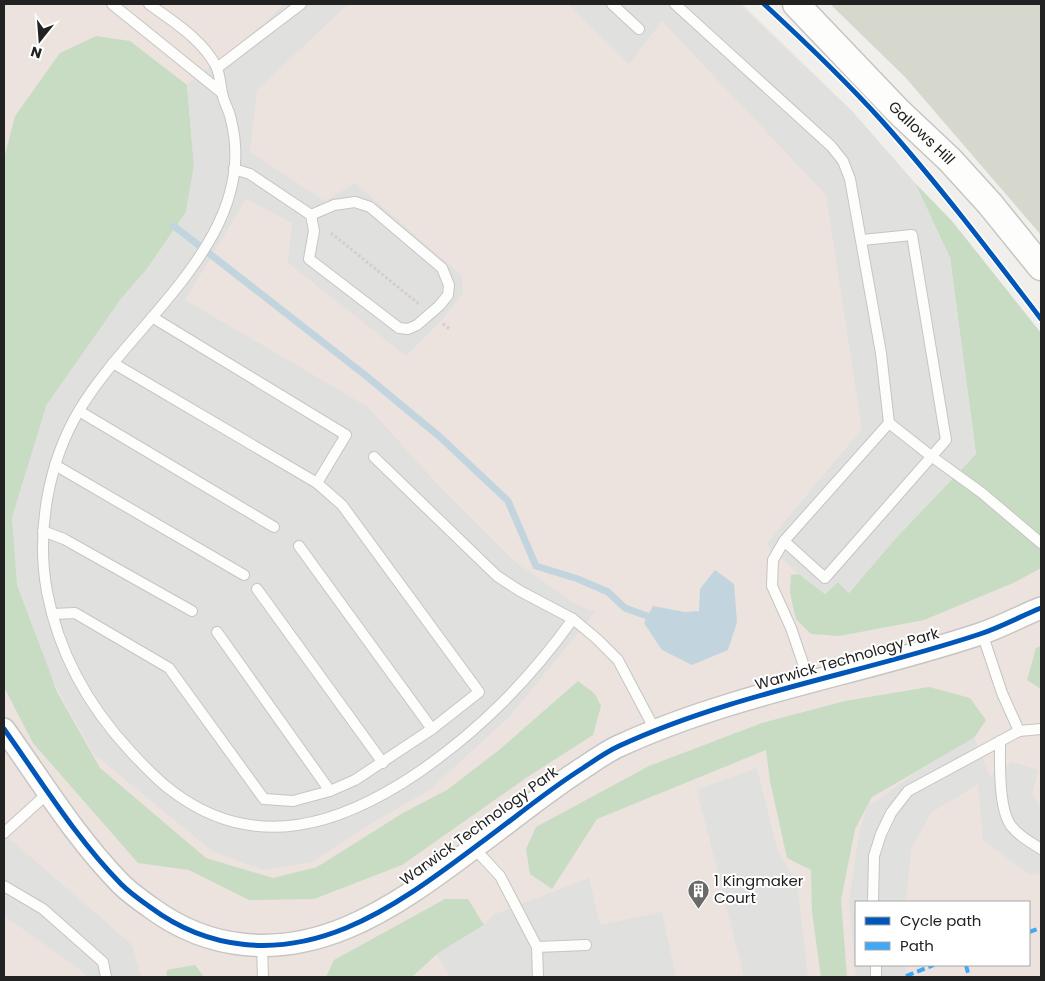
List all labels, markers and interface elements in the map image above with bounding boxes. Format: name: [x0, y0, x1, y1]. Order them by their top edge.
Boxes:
north arrow: [15, 15, 65, 65]
text: N: [28, 41, 44, 64]
street label: Gallows Hill: [884, 96, 960, 169]
street label: Warwick Technology Park: [752, 622, 942, 695]
street label: Warwick Technology Park: [395, 761, 562, 890]
place label: 1 Kingmaker Court: [714, 870, 804, 908]
building icon: 1 Kingmaker Court: [686, 878, 710, 909]
legend: [855, 901, 1030, 966]
text: Cycle path: [900, 910, 981, 931]
text: Path: [900, 935, 934, 956]

